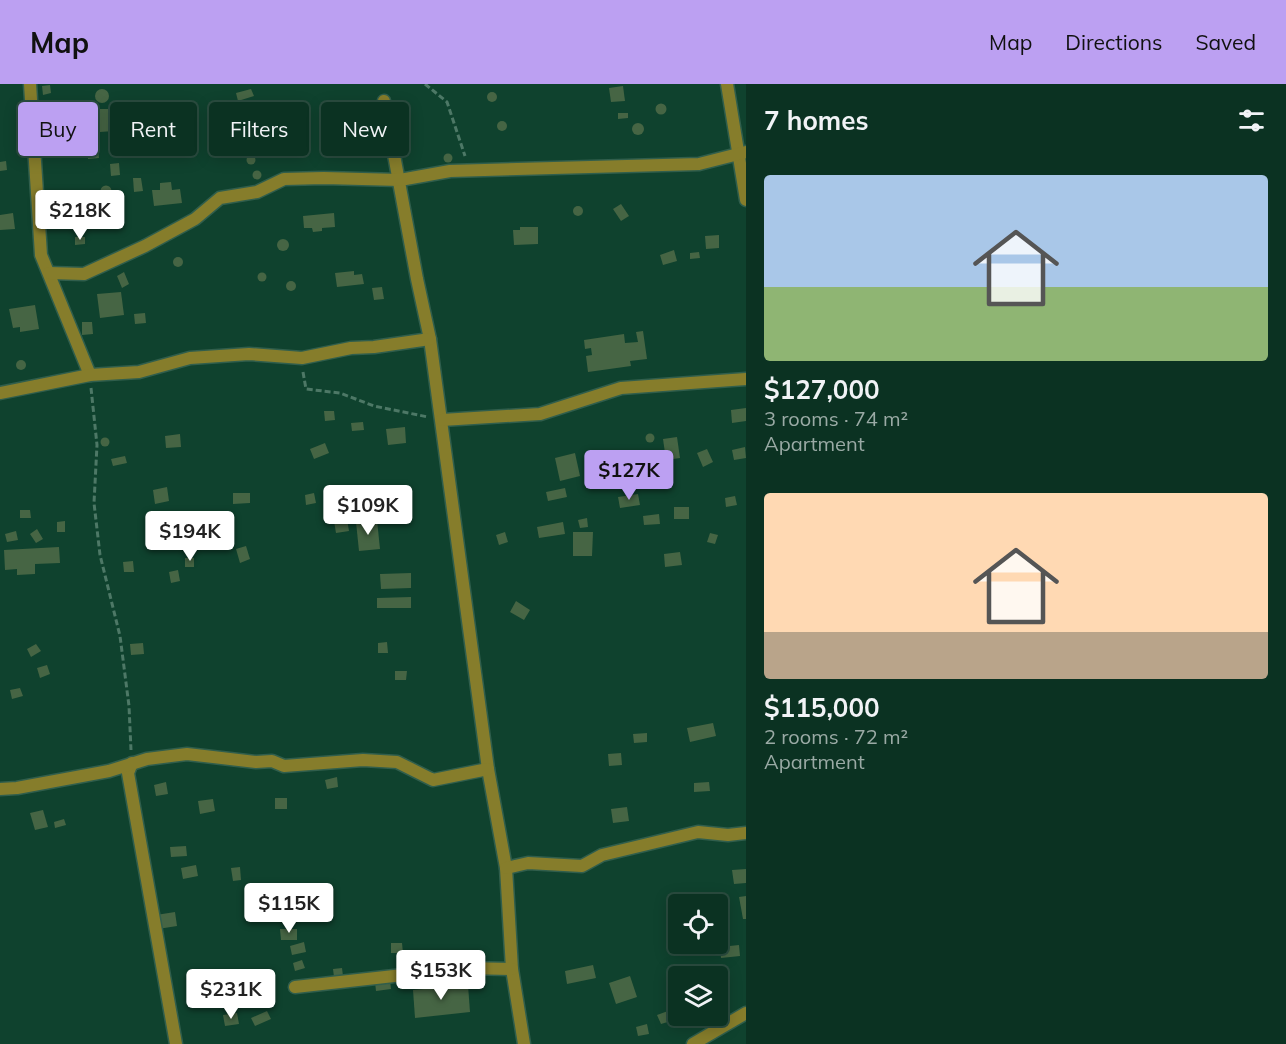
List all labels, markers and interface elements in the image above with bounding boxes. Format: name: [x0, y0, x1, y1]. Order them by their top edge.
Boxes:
text: Map: [30, 25, 89, 60]
text: Map: [989, 29, 1032, 55]
text: Directions: [1065, 29, 1162, 55]
text: Saved: [1195, 29, 1256, 55]
chip: Buy: [18, 102, 98, 156]
chip: Rent: [110, 102, 197, 156]
chip: Filters: [209, 102, 309, 156]
chip: New: [321, 102, 409, 156]
text: 7 homes: [764, 104, 868, 137]
icon: filters: [1235, 104, 1268, 137]
pin: $218K: [38, 190, 122, 241]
text: $218K: [49, 197, 111, 222]
icon: home: [962, 214, 1070, 322]
text: $127,000: [764, 373, 880, 406]
text: 3 rooms · 74 m²: [764, 406, 908, 431]
text: Apartment: [764, 431, 865, 456]
pin: $127K: [587, 450, 671, 501]
text: $127K: [598, 457, 660, 482]
pin: $109K: [326, 485, 410, 536]
text: $109K: [337, 492, 399, 517]
pin: $194K: [148, 511, 232, 562]
text: $194K: [159, 518, 221, 543]
icon: home: [962, 532, 1070, 640]
text: $115,000: [764, 691, 880, 724]
text: 2 rooms · 72 m²: [764, 724, 908, 749]
text: Apartment: [764, 749, 865, 774]
pin: $115K: [247, 883, 331, 934]
text: $115K: [258, 890, 320, 915]
map controls: [668, 894, 728, 1026]
button: locate: [668, 894, 728, 954]
pin: $153K: [399, 950, 483, 1001]
text: $153K: [410, 957, 472, 982]
button: layers: [668, 966, 728, 1026]
pin: $231K: [189, 969, 273, 1020]
text: $231K: [200, 976, 262, 1001]

